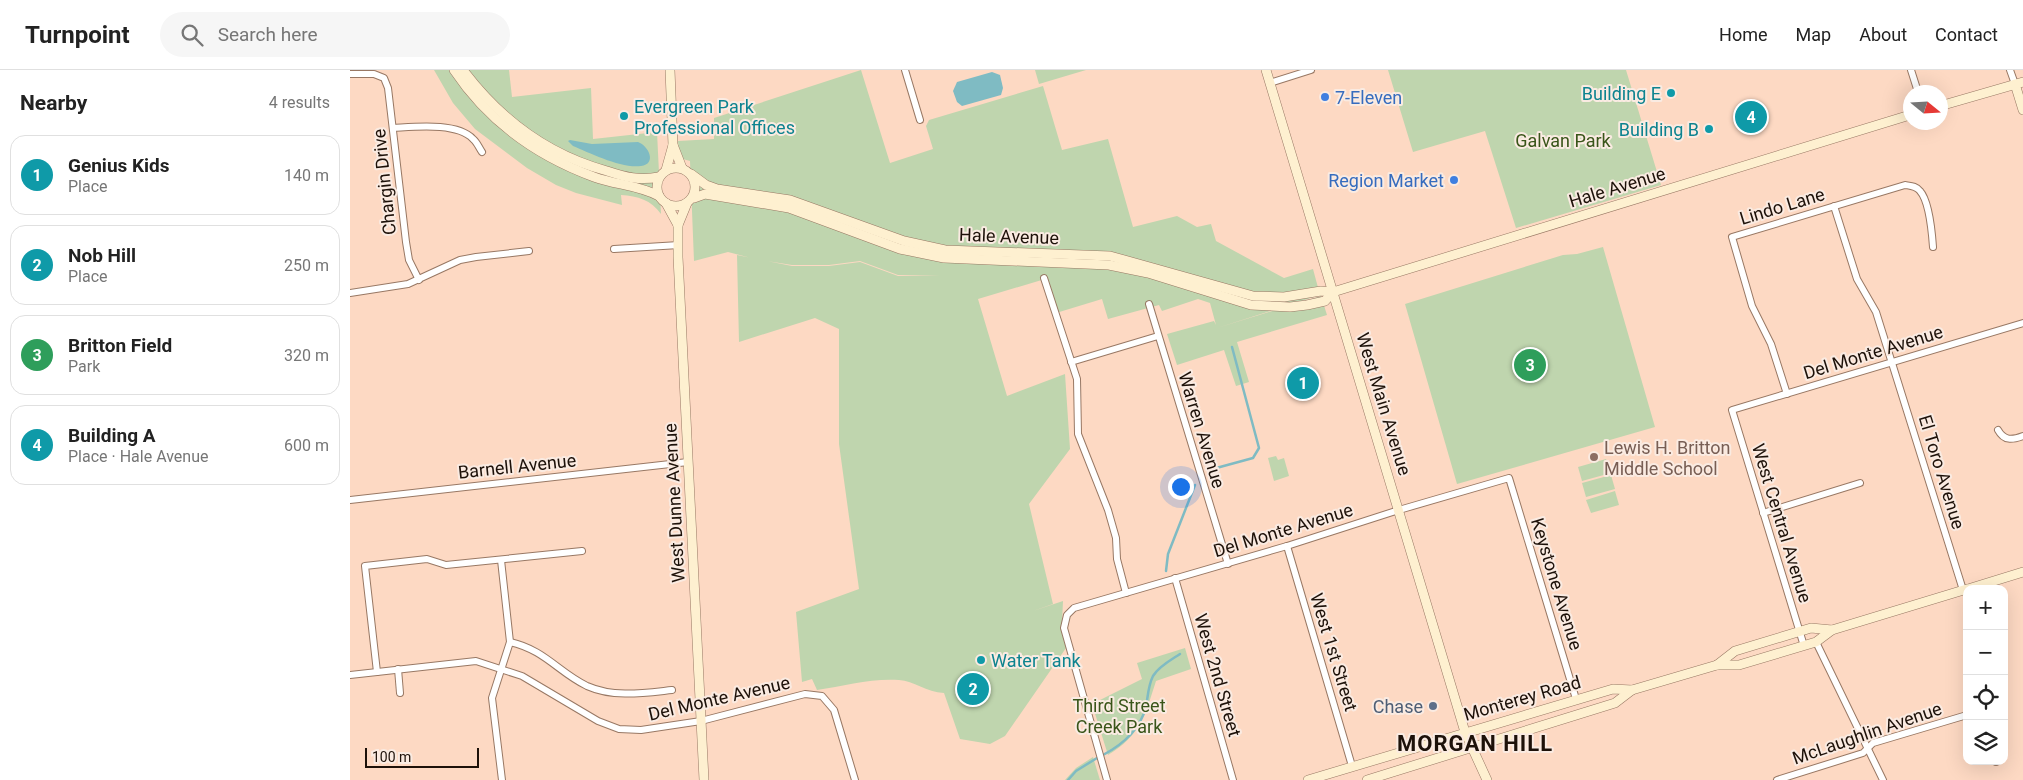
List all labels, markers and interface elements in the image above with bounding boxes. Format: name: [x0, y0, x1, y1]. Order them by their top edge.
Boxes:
search box: [160, 12, 510, 57]
text: Turnpoint: [25, 21, 130, 49]
icon: search: [178, 21, 206, 49]
text: Search here: [218, 23, 318, 46]
text: Home: [1719, 24, 1768, 45]
text: Map: [1796, 24, 1831, 45]
text: About: [1859, 24, 1907, 45]
text: Contact: [1935, 24, 1998, 45]
place label: Building E: [1582, 83, 1661, 104]
north arrow: [1903, 85, 1948, 130]
place label: 7-Eleven: [1335, 87, 1402, 108]
marker: Building E: [1665, 87, 1677, 99]
text: Nearby: [20, 91, 87, 115]
marker: 7-Eleven: [1319, 91, 1331, 103]
text: 4 results: [269, 93, 330, 112]
place label: Evergreen Park Professional Offices: [634, 96, 795, 138]
pin: 4: [1735, 98, 1767, 136]
marker: Evergreen Park Professional Offices: [618, 110, 630, 122]
place label: Building B: [1619, 119, 1699, 140]
marker: Building B: [1703, 123, 1715, 135]
street label: Chargin Drive: [368, 128, 400, 236]
park label: Galvan Park: [1515, 130, 1612, 151]
text: Genius Kids: [68, 154, 170, 177]
street label: Hale Avenue: [1566, 162, 1668, 212]
text: 1: [32, 166, 42, 185]
text: 140 m: [284, 166, 329, 185]
place label: Region Market: [1328, 170, 1444, 191]
marker: Region Market: [1448, 174, 1460, 186]
text: Place: [68, 177, 108, 196]
street label: Lindo Lane: [1737, 183, 1827, 229]
street label: Hale Avenue: [959, 224, 1059, 248]
text: Nob Hill: [68, 244, 136, 267]
text: 2: [32, 256, 42, 275]
text: 250 m: [284, 256, 329, 275]
text: Place: [68, 267, 108, 286]
street label: Del Monte Avenue: [1801, 321, 1945, 383]
street label: West Main Avenue: [1352, 330, 1416, 478]
text: Britton Field: [68, 334, 172, 357]
text: 3: [32, 346, 42, 365]
text: 320 m: [284, 346, 329, 365]
pin: 3: [1514, 346, 1546, 384]
text: Park: [68, 357, 100, 376]
pin: 1: [1287, 364, 1319, 402]
street label: Warren Avenue: [1174, 369, 1230, 491]
street label: El Toro Avenue: [1915, 412, 1969, 532]
street label: West Dunne Avenue: [659, 423, 689, 583]
text: Building A: [68, 424, 156, 447]
text: 4: [32, 436, 42, 455]
text: 600 m: [284, 436, 329, 455]
place label: Lewis H. Britton Middle School: [1604, 437, 1730, 479]
street label: West Central Avenue: [1748, 441, 1816, 605]
text: Place · Hale Avenue: [68, 447, 208, 466]
street label: Barnell Avenue: [457, 449, 577, 483]
marker: Lewis H. Britton Middle School: [1588, 451, 1600, 463]
your location: [1168, 474, 1194, 500]
street label: Del Monte Avenue: [1211, 499, 1355, 561]
street label: Keystone Avenue: [1527, 515, 1587, 653]
map controls: [1963, 585, 2008, 765]
button: +: [1963, 585, 2008, 630]
street label: West 1st Street: [1306, 591, 1362, 714]
street label: West 2nd Street: [1190, 611, 1246, 739]
button: −: [1963, 630, 2008, 675]
place label: Water Tank: [991, 650, 1082, 671]
marker: Water Tank: [975, 654, 987, 666]
pin: 2: [957, 670, 989, 708]
street label: Del Monte Avenue: [646, 671, 792, 725]
street label: Monterey Road: [1461, 671, 1583, 725]
button: locate: [1963, 675, 2008, 720]
park label: Third Street Creek Park: [1072, 695, 1166, 737]
place label: Chase: [1373, 696, 1423, 717]
street label: McLaughlin Avenue: [1790, 698, 1944, 768]
marker: Chase: [1427, 700, 1439, 712]
button: layers: [1963, 720, 2008, 765]
district label: MORGAN HILL: [1397, 731, 1553, 756]
scale bar: [365, 745, 479, 768]
text: 100 m: [372, 749, 411, 765]

